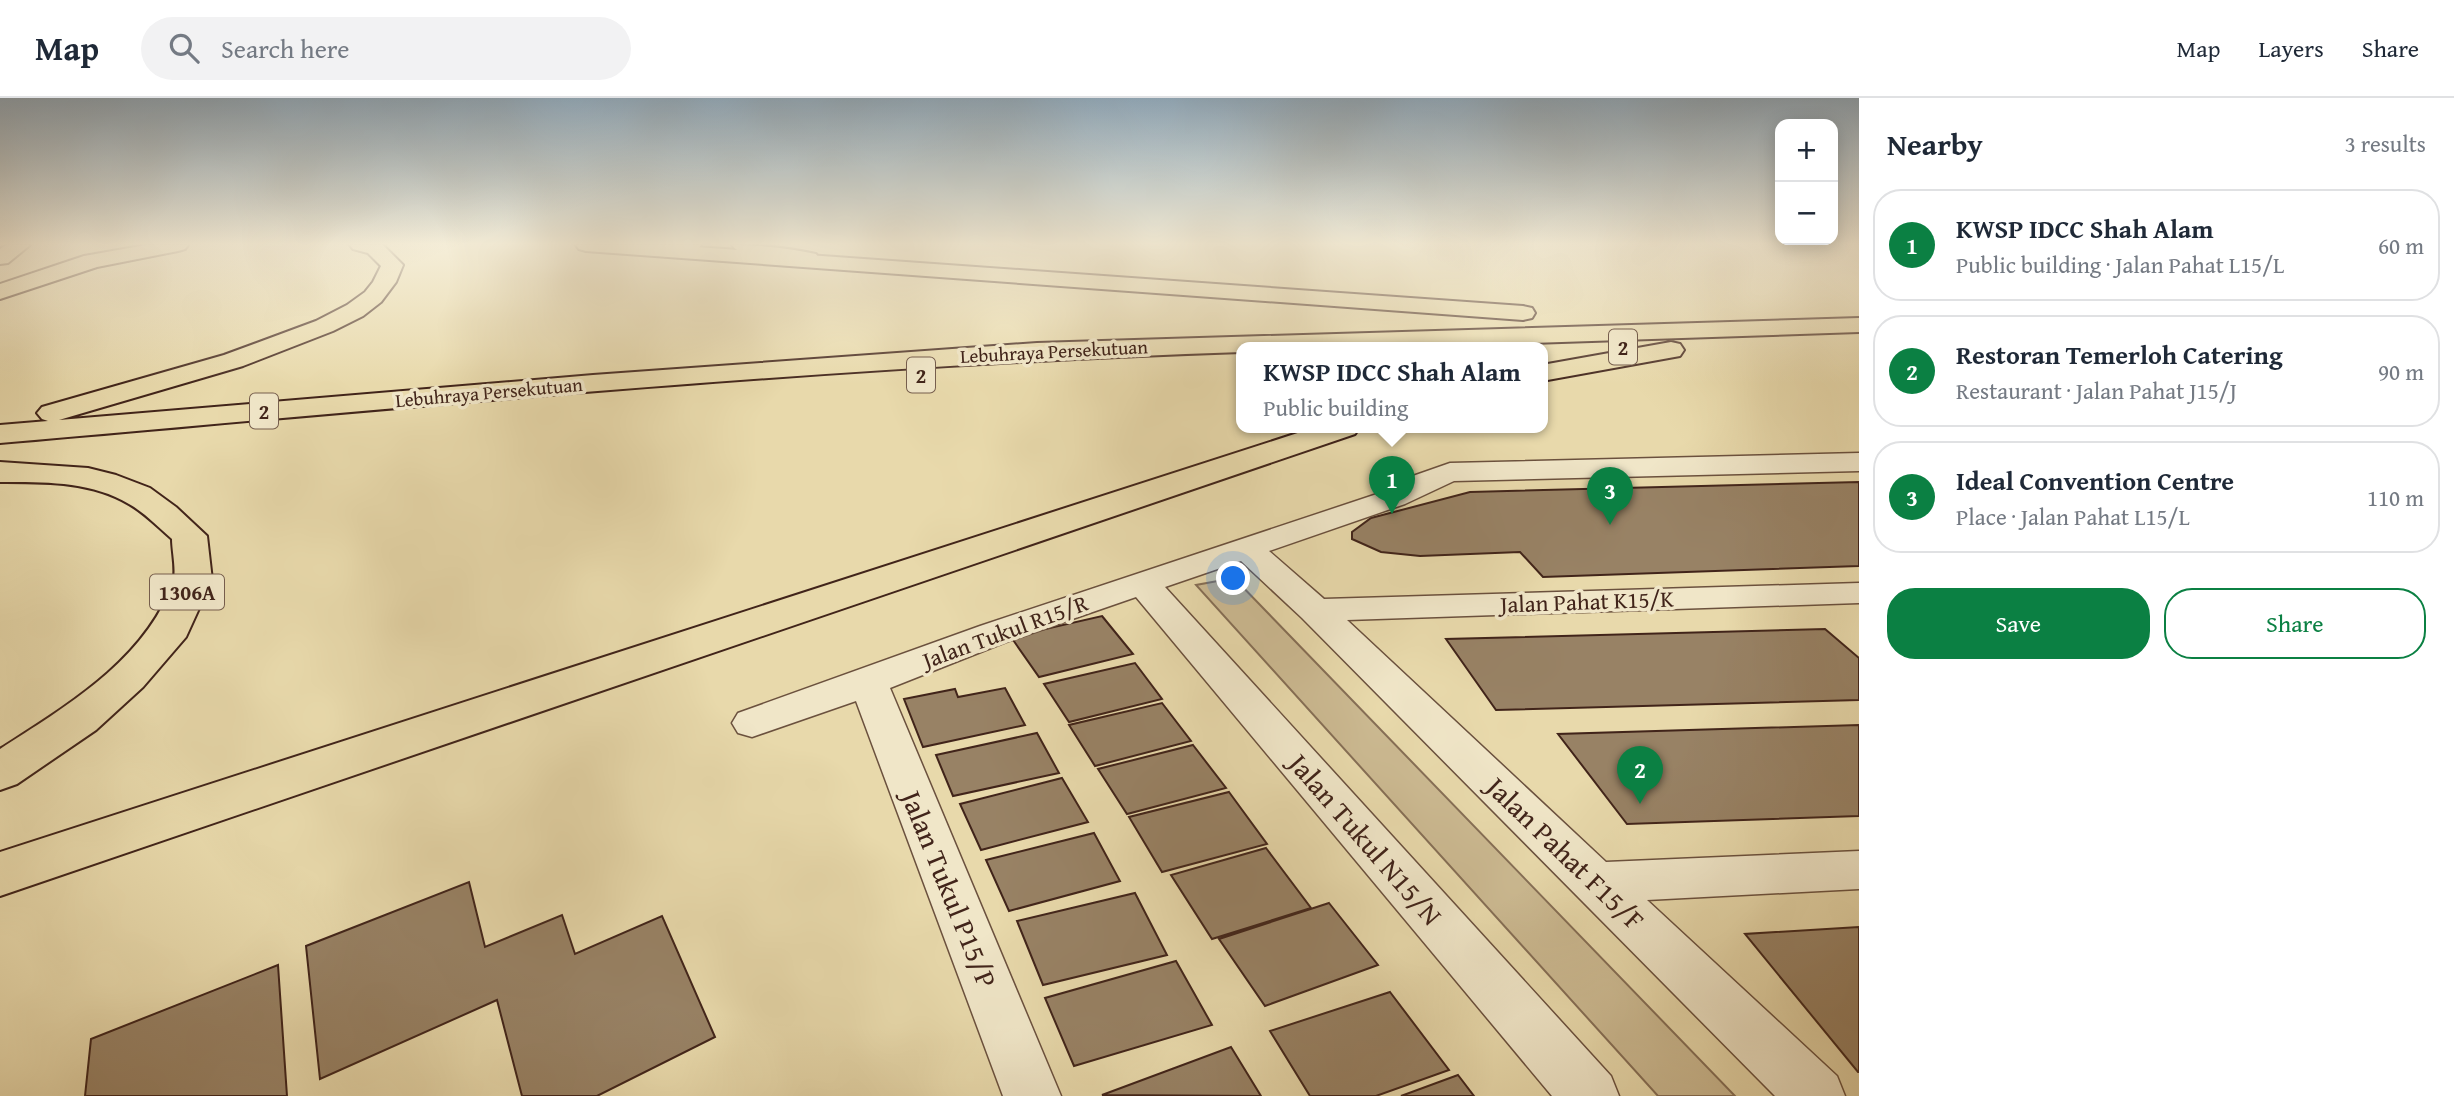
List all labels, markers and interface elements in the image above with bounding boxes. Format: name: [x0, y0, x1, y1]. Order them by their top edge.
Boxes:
search box: [141, 17, 631, 80]
text: Map: [35, 24, 99, 72]
icon: search: [165, 29, 203, 67]
text: Search here: [221, 29, 349, 68]
text: Map: [2177, 31, 2220, 66]
text: Layers: [2258, 31, 2324, 66]
text: Share: [2362, 31, 2419, 66]
map controls: [1775, 119, 1838, 245]
button: +: [1775, 119, 1838, 182]
text: Nearby: [1887, 122, 1983, 166]
text: 3 results: [2345, 127, 2426, 160]
button: −: [1775, 182, 1838, 245]
text: KWSP IDCC Shah Alam: [1956, 209, 2214, 248]
text: 1: [1906, 229, 1918, 262]
text: 60 m: [2378, 229, 2424, 262]
text: Public building · Jalan Pahat L15/L: [1956, 248, 2284, 281]
road number: 2: [1609, 330, 1637, 364]
street label: Lebuhraya Persekutuan: [959, 332, 1149, 370]
text: Restoran Temerloh Catering: [1956, 335, 2283, 374]
popup: [1236, 342, 1548, 433]
text: KWSP IDCC Shah Alam: [1263, 352, 1521, 391]
text: 2: [1906, 355, 1918, 388]
text: 90 m: [2378, 355, 2424, 388]
road number: 2: [907, 358, 935, 392]
street label: Lebuhraya Persekutuan: [394, 370, 584, 414]
text: Restaurant · Jalan Pahat J15/J: [1956, 374, 2237, 407]
text: Public building: [1263, 391, 1408, 424]
road number: 2: [250, 394, 278, 428]
pin: 1: [1369, 456, 1415, 514]
text: Ideal Convention Centre: [1956, 461, 2234, 500]
pin: 3: [1587, 467, 1633, 525]
text: 3: [1906, 481, 1918, 514]
text: 110 m: [2367, 481, 2424, 514]
text: Place · Jalan Pahat L15/L: [1956, 500, 2190, 533]
your location: [1216, 561, 1250, 595]
road number: 1306A: [150, 574, 224, 610]
street label: Jalan Pahat K15/K: [1497, 581, 1675, 621]
street label: Jalan Tukul R15/R: [915, 586, 1093, 677]
button: Save: [1887, 588, 2150, 659]
button: Share: [2164, 588, 2426, 659]
street label: Jalan Tukul N15/N: [1278, 742, 1452, 934]
pin: 2: [1617, 746, 1663, 804]
street label: Jalan Pahat F15/F: [1476, 765, 1654, 939]
street label: Jalan Tukul P15/P: [891, 781, 1008, 994]

